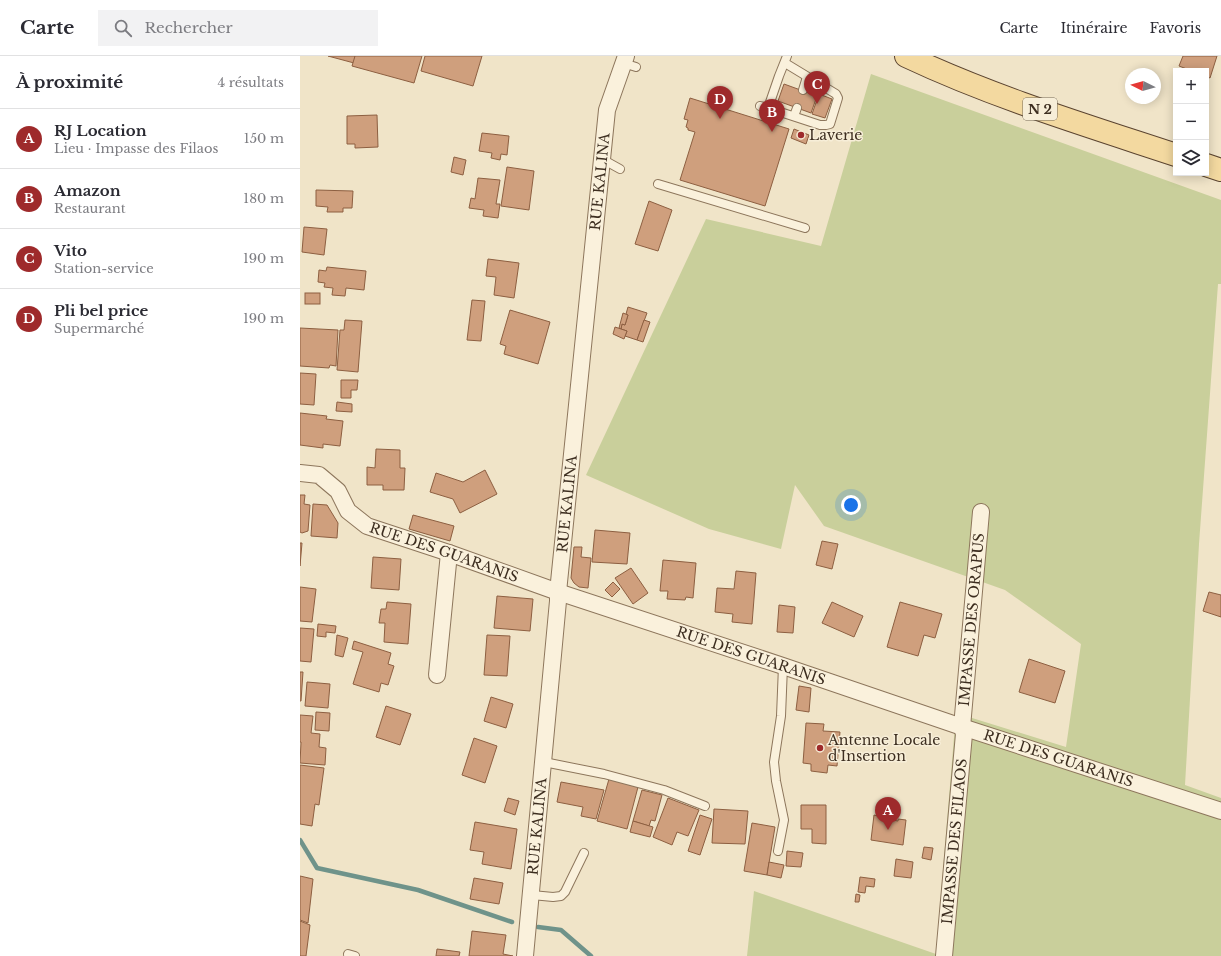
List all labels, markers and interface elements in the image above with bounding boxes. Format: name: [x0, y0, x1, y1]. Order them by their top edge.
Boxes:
search box: [98, 10, 378, 46]
text: Carte: [20, 16, 74, 39]
icon: search: [112, 17, 134, 39]
text: Rechercher: [144, 18, 233, 37]
text: Carte: [999, 19, 1038, 37]
text: Itinéraire: [1060, 19, 1127, 37]
text: Favoris: [1149, 19, 1201, 37]
north arrow: [1125, 68, 1161, 104]
map controls: [1173, 68, 1209, 176]
button: +: [1173, 68, 1209, 104]
pin: C: [804, 71, 830, 104]
text: À proximité: [16, 72, 123, 93]
text: 4 résultats: [217, 74, 284, 91]
pin: D: [707, 86, 733, 119]
road number: N 2: [1023, 98, 1057, 120]
pin: B: [759, 99, 785, 132]
button: −: [1173, 104, 1209, 140]
text: RJ Location: [54, 121, 147, 140]
place label: Laverie: [809, 126, 862, 144]
text: A: [24, 130, 34, 147]
text: 150 m: [244, 130, 284, 147]
marker: Laverie: [796, 130, 806, 140]
street label: RUE KALINA: [586, 132, 614, 231]
text: Lieu · Impasse des Filaos: [54, 140, 218, 157]
button: layers: [1173, 140, 1209, 176]
text: Amazon: [54, 181, 121, 200]
text: B: [24, 190, 34, 207]
text: 180 m: [243, 190, 284, 207]
text: Restaurant: [54, 200, 126, 217]
text: Vito: [54, 241, 87, 260]
text: C: [24, 250, 34, 267]
text: 190 m: [243, 250, 284, 267]
text: Station-service: [54, 260, 154, 277]
text: Pli bel price: [54, 301, 148, 320]
text: D: [23, 310, 35, 327]
text: 190 m: [243, 310, 284, 327]
text: Supermarché: [54, 320, 144, 337]
street label: RUE KALINA: [553, 454, 581, 554]
your location: [841, 495, 861, 515]
street label: RUE DES GUARANIS: [367, 518, 521, 586]
street label: IMPASSE DES ORAPUS: [955, 532, 988, 707]
street label: RUE DES GUARANIS: [674, 623, 828, 689]
street label: RUE DES GUARANIS: [981, 726, 1136, 791]
place label: Antenne Locale d'Insertion: [827, 731, 940, 765]
marker: Antenne Locale d'Insertion: [815, 743, 825, 753]
street label: IMPASSE DES FILAOS: [938, 758, 971, 925]
street label: RUE KALINA: [524, 777, 551, 876]
pin: A: [875, 797, 901, 830]

